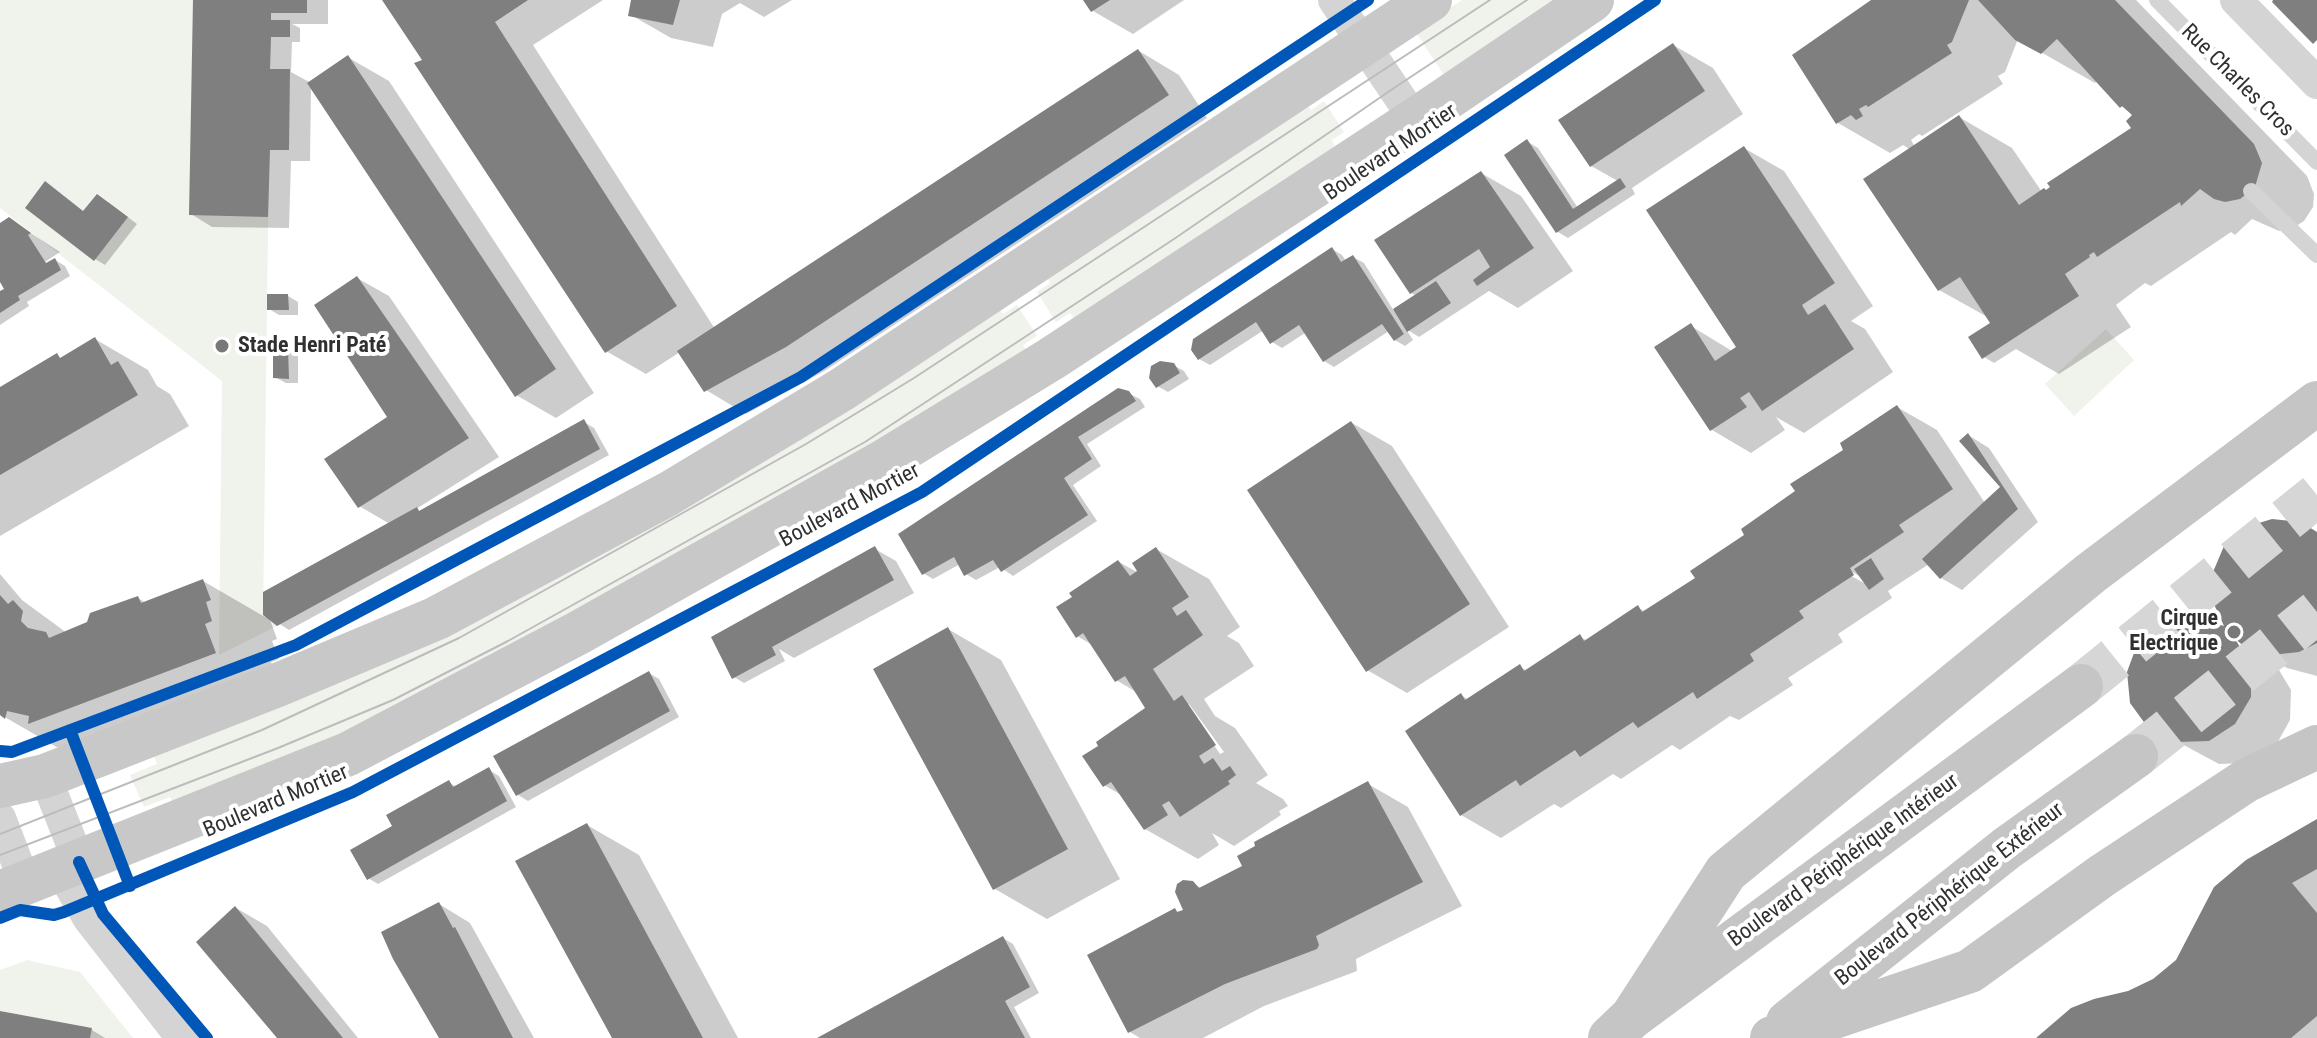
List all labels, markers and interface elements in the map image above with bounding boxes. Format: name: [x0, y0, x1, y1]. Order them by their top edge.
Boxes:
street label: Rue Charles Cros: [2175, 19, 2299, 143]
street label: Boulevard Mortier: [1320, 99, 1462, 207]
place label: Stade Henri Paté: [238, 333, 386, 359]
marker: Stade Henri Paté: [213, 337, 231, 355]
street label: Boulevard Mortier: [776, 458, 924, 554]
place label: Cirque Electrique: [2129, 606, 2218, 658]
marker: Cirque Electrique: [2225, 623, 2243, 641]
street label: Boulevard Mortier: [200, 760, 352, 844]
street label: Boulevard Périphérique Intérieur: [1724, 769, 1964, 953]
street label: Boulevard Périphérique Extérieur: [1831, 798, 2069, 992]

